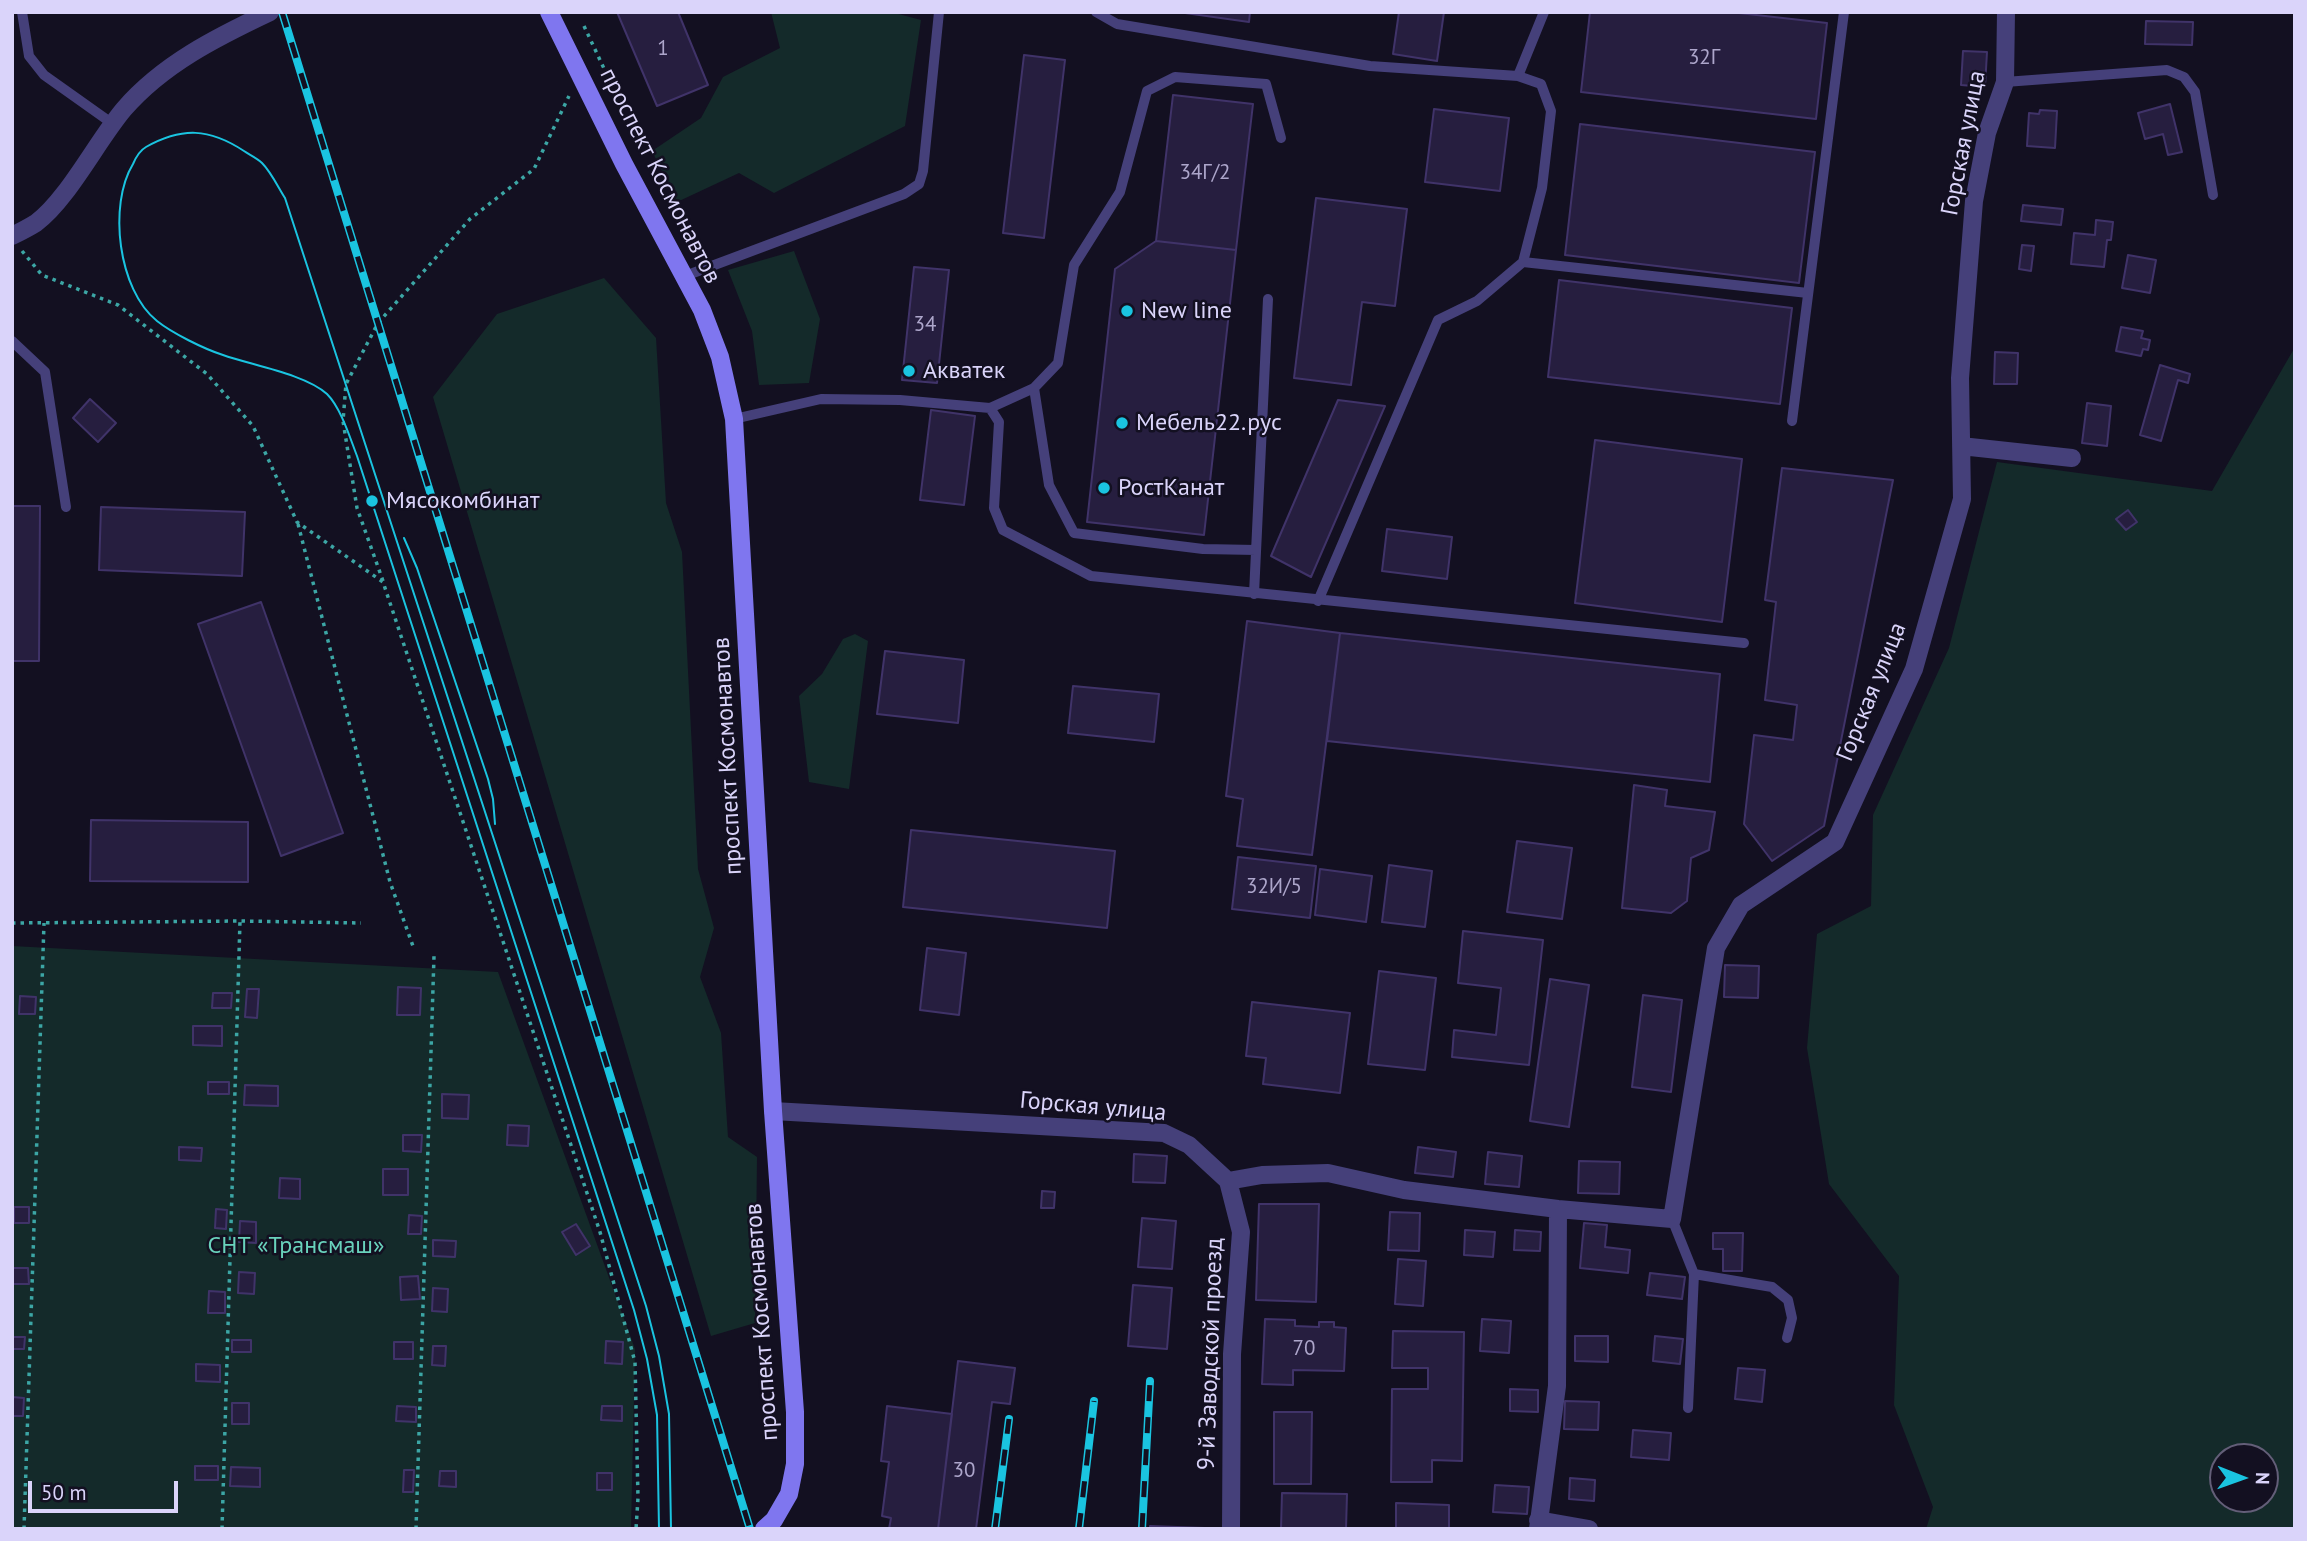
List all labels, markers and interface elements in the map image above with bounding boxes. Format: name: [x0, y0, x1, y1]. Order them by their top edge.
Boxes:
house number: 1: [657, 36, 669, 62]
house number: 32Г: [1688, 45, 1720, 71]
street label: проспект Космонавтов: [593, 63, 727, 289]
street label: Горская улица: [1936, 68, 1992, 218]
house number: 34Г/2: [1179, 160, 1231, 186]
place label: New line: [1141, 297, 1232, 325]
marker: New line: [1119, 303, 1135, 319]
house number: 34: [914, 312, 936, 338]
place label: Акватек: [923, 357, 1005, 385]
marker: Акватек: [901, 363, 917, 379]
place label: Мебель22.рус: [1136, 409, 1282, 437]
marker: Мебель22.рус: [1114, 415, 1130, 431]
place label: РостКанат: [1118, 474, 1224, 502]
marker: РостКанат: [1096, 480, 1112, 496]
place label: Мясокомбинат: [386, 487, 539, 515]
marker: Мясокомбинат: [364, 493, 380, 509]
street label: Горская улица: [1831, 619, 1913, 765]
street label: проспект Космонавтов: [707, 636, 749, 876]
house number: 32И/5: [1246, 874, 1302, 900]
street label: Горская улица: [1019, 1086, 1167, 1128]
street label: проспект Космонавтов: [739, 1202, 785, 1442]
park label: СНТ «Трансмаш»: [208, 1232, 384, 1260]
street label: 9-й Заводской проезд: [1193, 1237, 1229, 1471]
house number: 70: [1293, 1336, 1315, 1362]
north arrow: [2209, 1443, 2279, 1513]
house number: 30: [953, 1458, 975, 1484]
scale bar: [32, 1468, 182, 1512]
text: N: [2251, 1472, 2275, 1485]
text: 50 m: [41, 1479, 87, 1506]

